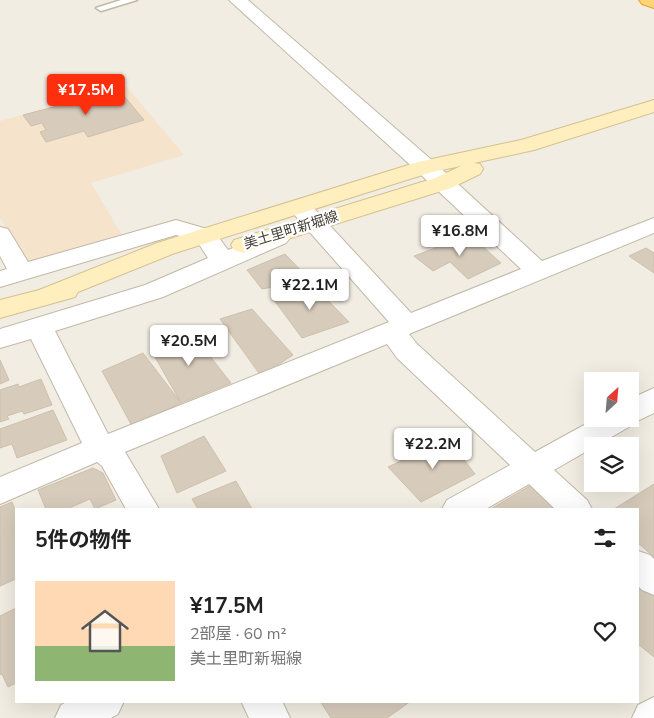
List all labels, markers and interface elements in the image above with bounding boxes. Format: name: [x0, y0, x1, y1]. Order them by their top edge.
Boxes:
pin: ¥17.5M: [45, 74, 127, 116]
text: ¥17.5M: [58, 79, 114, 101]
street label: 美土里町新堀線: [241, 207, 341, 253]
pin: ¥16.8M: [419, 214, 501, 257]
text: ¥16.8M: [432, 220, 488, 242]
pin: ¥22.1M: [269, 268, 351, 311]
text: ¥22.1M: [282, 274, 338, 296]
pin: ¥20.5M: [148, 324, 230, 367]
text: ¥20.5M: [161, 330, 217, 352]
north arrow: [584, 372, 639, 428]
map controls: [584, 372, 639, 492]
pin: ¥22.2M: [392, 428, 474, 470]
text: ¥22.2M: [405, 433, 461, 455]
button: layers: [584, 437, 639, 492]
icon: filters: [591, 524, 619, 552]
text: 5件の物件: [35, 526, 132, 554]
text: ¥17.5M: [190, 592, 264, 620]
icon: home: [75, 601, 135, 661]
icon: heart: [591, 617, 619, 645]
text: 2部屋 · 60 m²: [190, 623, 287, 645]
text: 美土里町新堀線: [190, 648, 302, 670]

